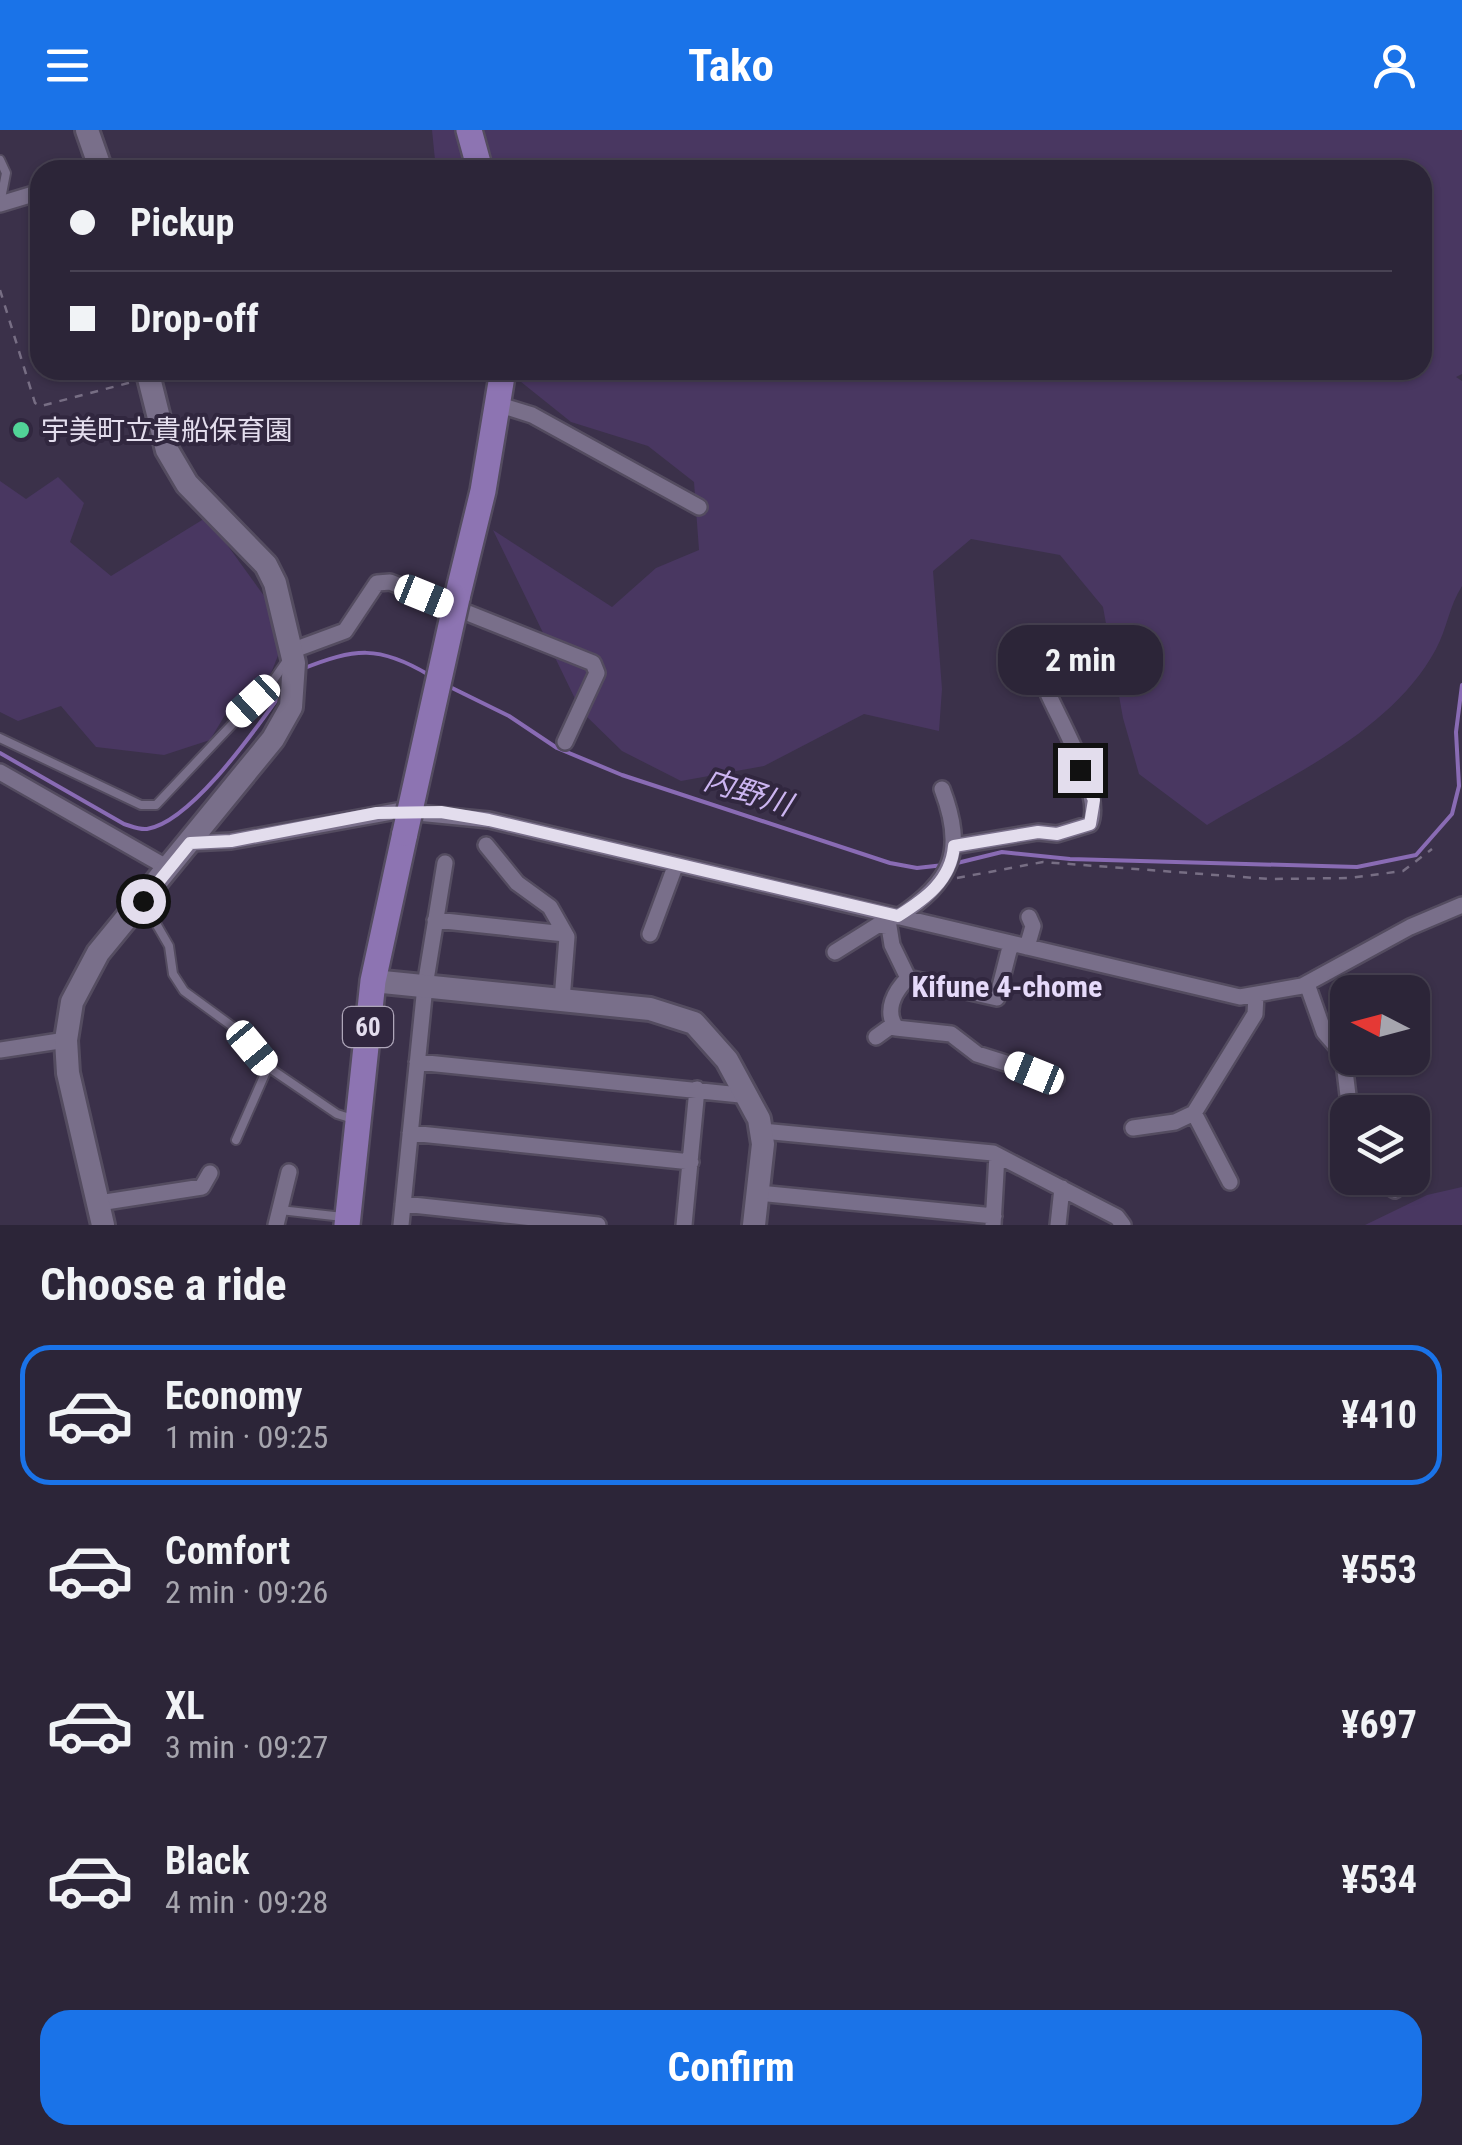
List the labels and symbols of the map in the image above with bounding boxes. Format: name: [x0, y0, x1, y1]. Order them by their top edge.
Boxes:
place label: 宇美町立貴船保育園: [41, 414, 293, 447]
marker: 宇美町立貴船保育園: [10, 419, 32, 441]
car: [391, 571, 457, 621]
callout: 2 min: [998, 625, 1162, 695]
car: [221, 670, 285, 732]
route end: [1058, 748, 1103, 793]
water label: 内野川: [700, 761, 799, 823]
route start: [121, 879, 166, 924]
district label: Kifune 4-chome: [912, 969, 1102, 1004]
north arrow: [1330, 975, 1430, 1075]
road number: 60: [343, 1007, 393, 1047]
car: [221, 1015, 283, 1081]
car: [1001, 1048, 1067, 1098]

